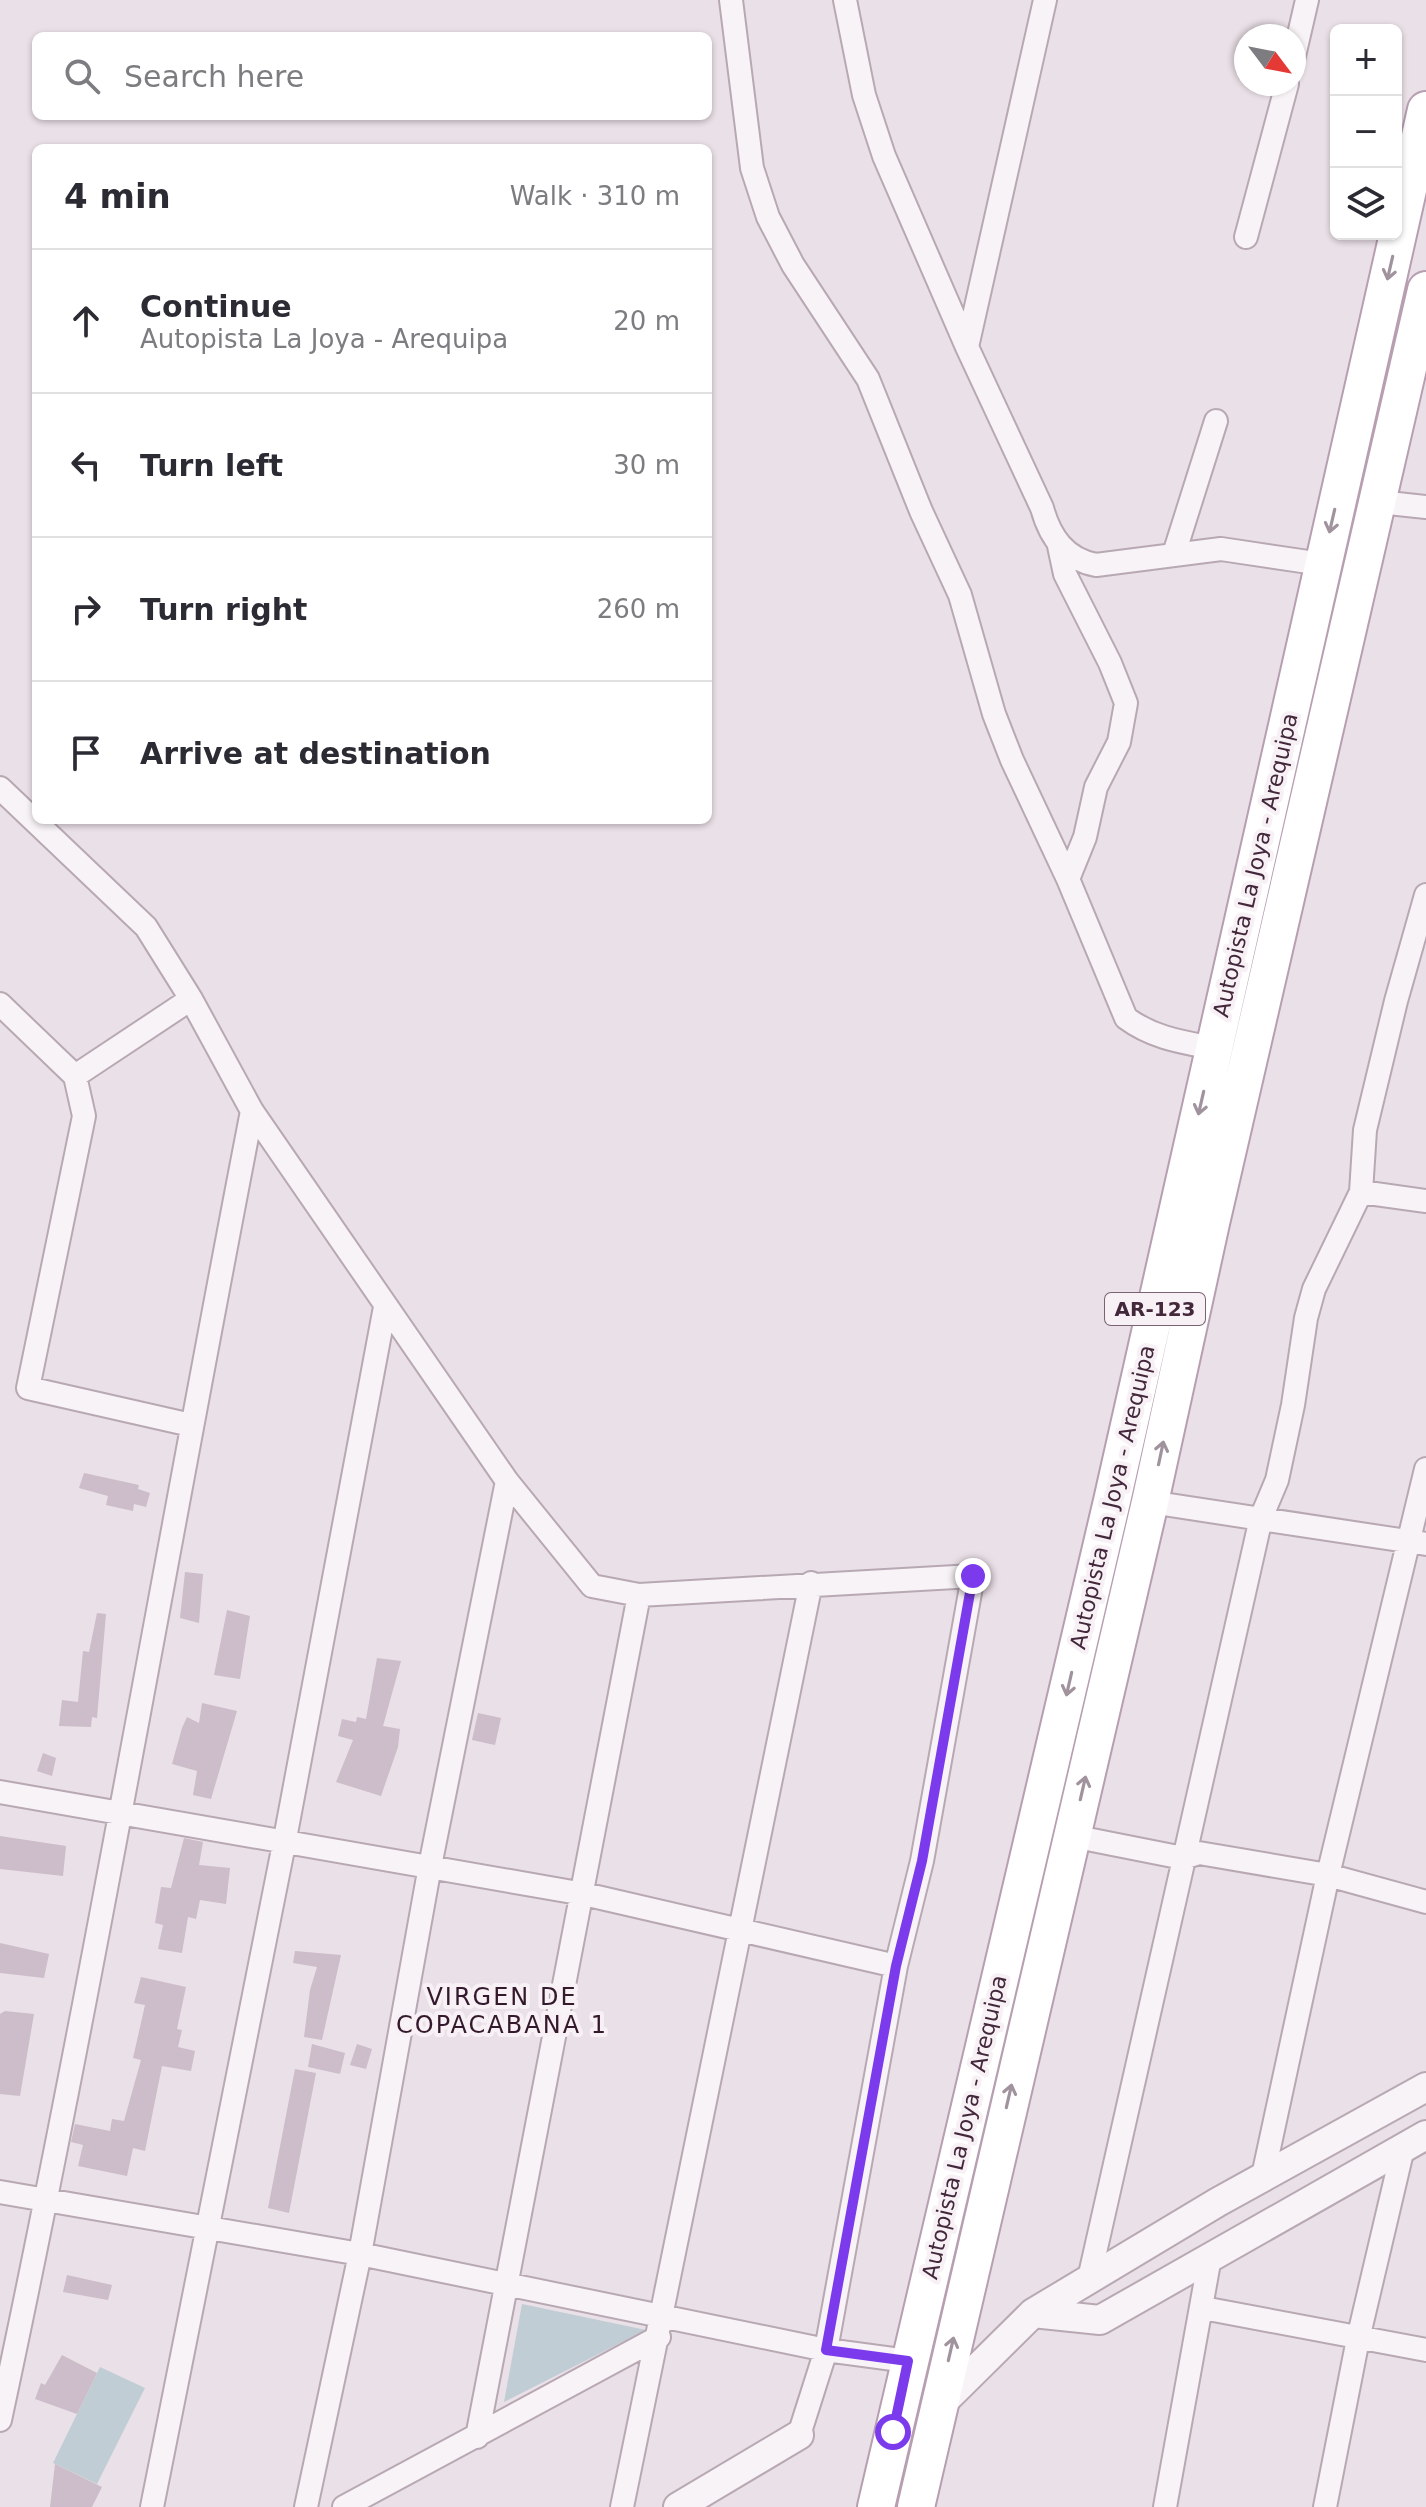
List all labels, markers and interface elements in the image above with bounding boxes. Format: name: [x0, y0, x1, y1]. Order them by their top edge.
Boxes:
north arrow: [1234, 24, 1306, 96]
map controls: [1330, 24, 1402, 240]
button: +: [1330, 24, 1402, 96]
search box: [32, 32, 712, 120]
icon: search: [60, 54, 104, 98]
text: Search here: [124, 59, 304, 94]
button: −: [1330, 96, 1402, 168]
button: layers: [1330, 168, 1402, 240]
text: 4 min: [64, 176, 171, 216]
text: Walk · 310 m: [510, 181, 680, 211]
one-way arrow: [1382, 255, 1397, 280]
text: Continue: [140, 289, 292, 324]
icon: ahead: [64, 299, 108, 343]
text: 20 m: [613, 306, 680, 336]
text: Autopista La Joya - Arequipa: [140, 324, 508, 354]
icon: left: [64, 443, 108, 487]
text: Turn left: [140, 448, 283, 483]
text: 30 m: [613, 450, 680, 480]
one-way arrow: [1324, 508, 1339, 534]
icon: right: [64, 587, 108, 631]
text: Turn right: [140, 592, 307, 627]
text: 260 m: [597, 594, 680, 624]
street label: Autopista La Joya - Arequipa: [1208, 711, 1303, 1020]
icon: arrive: [64, 731, 108, 775]
text: Arrive at destination: [140, 736, 491, 771]
one-way arrow: [1193, 1090, 1208, 1115]
road number: AR-123: [1105, 1293, 1205, 1325]
street label: Autopista La Joya - Arequipa: [1065, 1343, 1160, 1652]
one-way arrow: [1154, 1441, 1169, 1467]
route end: [955, 1558, 991, 1594]
one-way arrow: [1061, 1671, 1076, 1696]
one-way arrow: [1076, 1776, 1091, 1802]
street label: Autopista La Joya - Arequipa: [917, 1973, 1012, 2282]
district label: VIRGEN DE COPACABANA 1: [396, 1983, 608, 2039]
one-way arrow: [1002, 2083, 1017, 2109]
one-way arrow: [944, 2337, 959, 2362]
route start: [875, 2414, 911, 2450]

